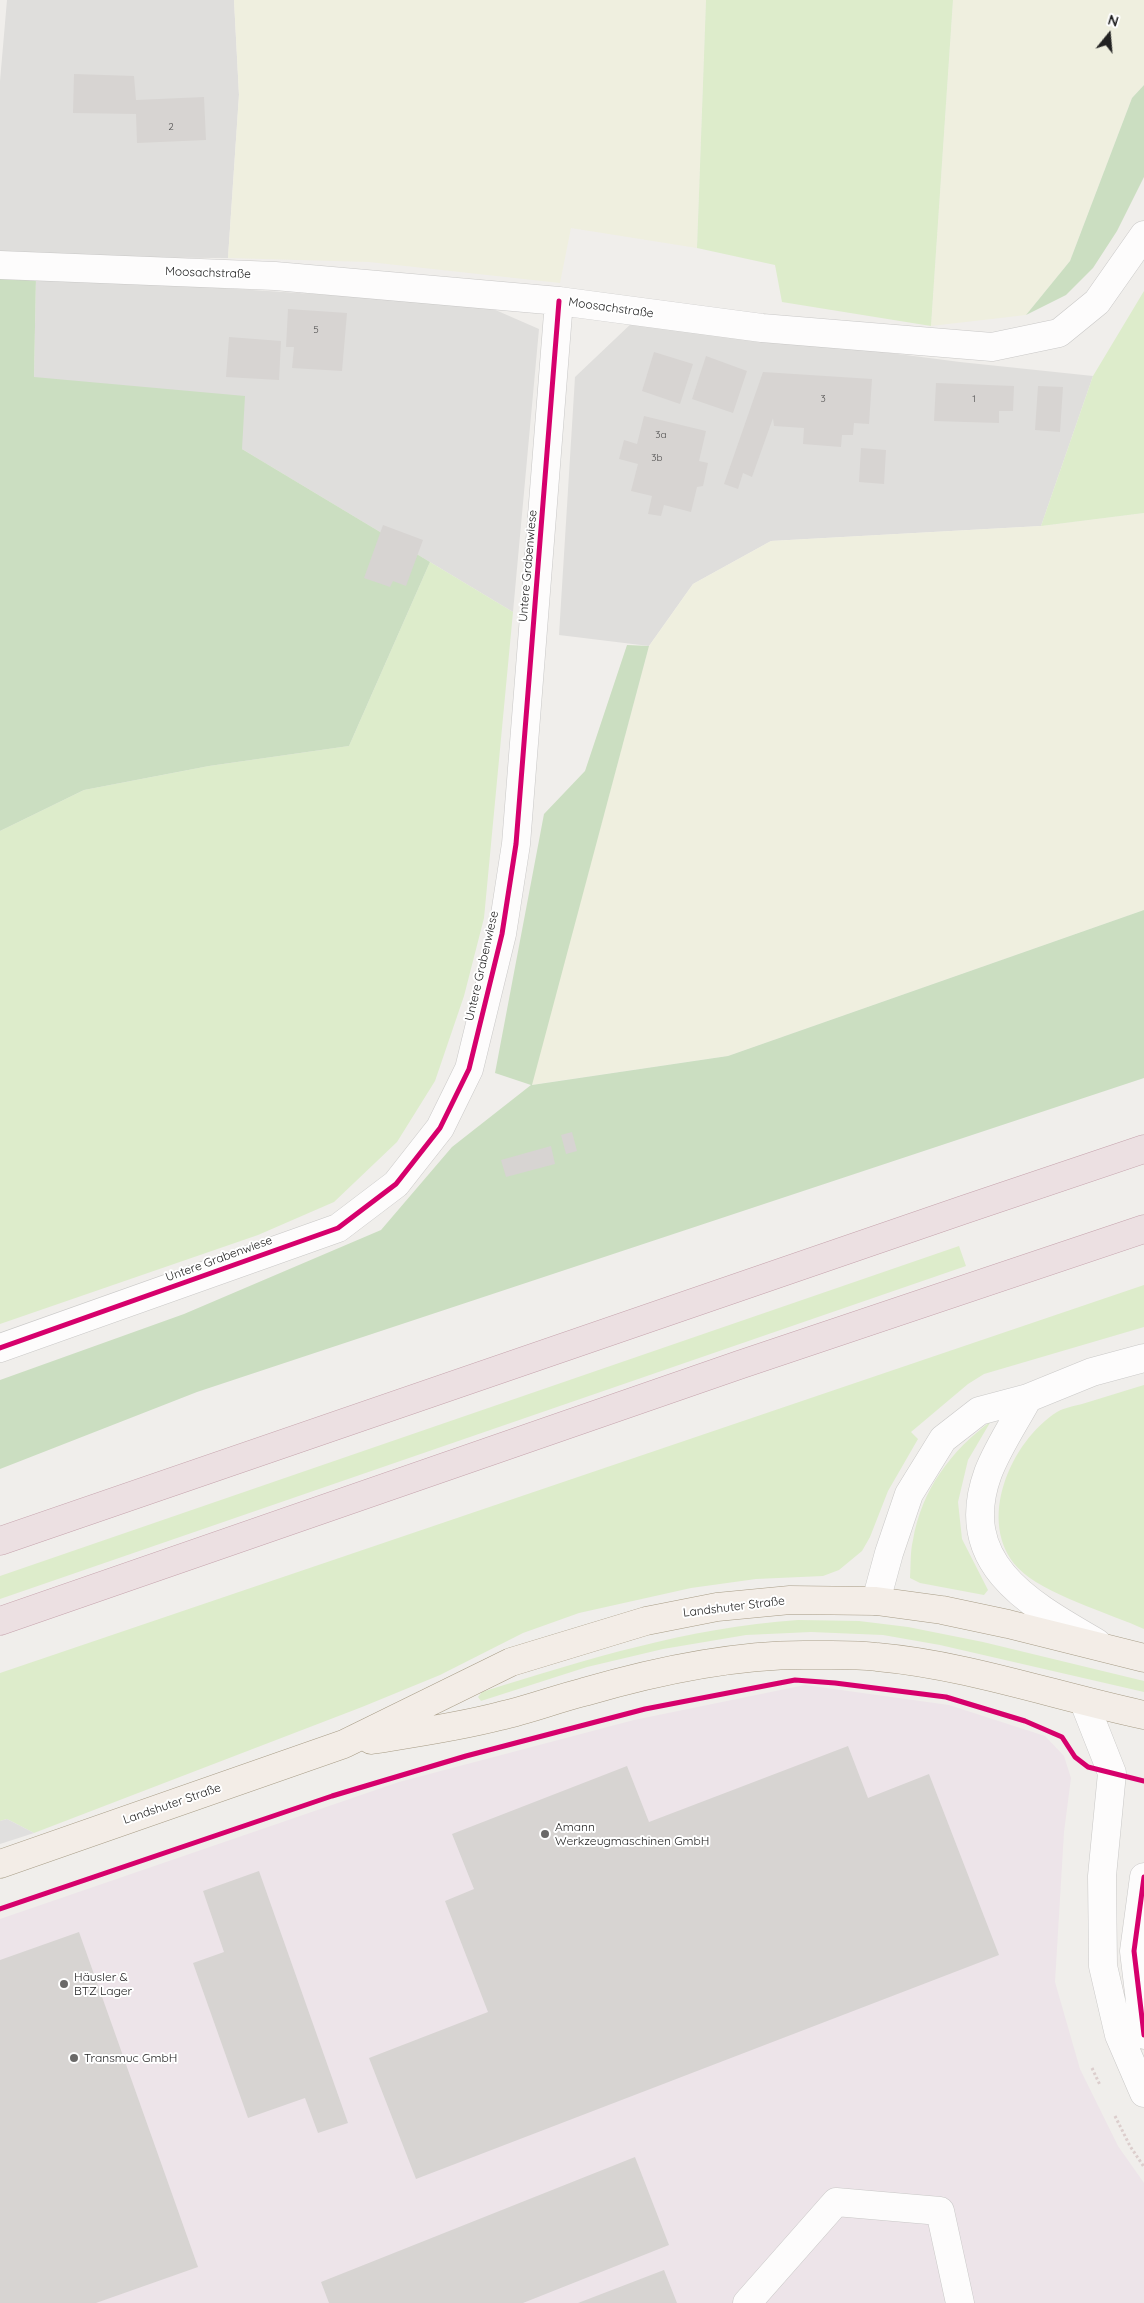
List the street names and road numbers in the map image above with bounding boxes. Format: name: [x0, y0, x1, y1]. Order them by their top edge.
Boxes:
street label: Moosachstraße: [165, 264, 251, 282]
street label: Moosachstraße: [567, 295, 655, 321]
street label: Untere Grabenwiese: [516, 509, 540, 623]
street label: Untere Grabenwiese: [462, 910, 502, 1022]
street label: Untere Grabenwiese: [164, 1233, 274, 1285]
street label: Landshuter Straße: [682, 1594, 786, 1620]
street label: Landshuter Straße: [121, 1781, 223, 1827]

